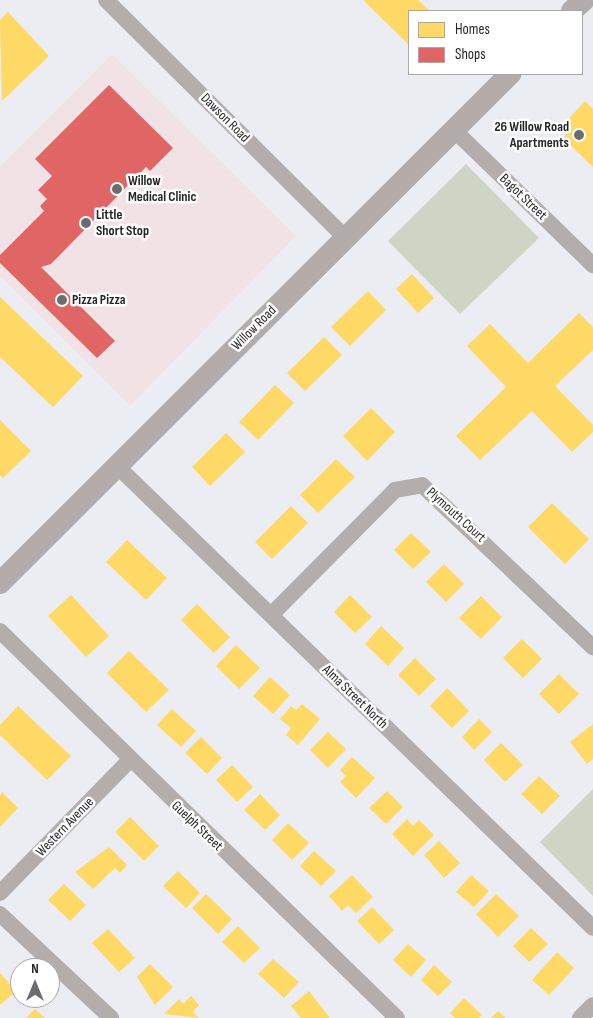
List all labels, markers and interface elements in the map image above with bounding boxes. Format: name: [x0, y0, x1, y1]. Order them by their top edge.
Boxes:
legend: [408, 10, 583, 75]
text: Homes: [455, 20, 490, 39]
text: Shops: [455, 45, 486, 64]
street label: Dawson Road: [197, 90, 253, 146]
place label: 26 Willow Road Apartments: [494, 119, 569, 152]
marker: 26 Willow Road Apartments: [573, 129, 585, 141]
street label: Bagot Street: [496, 170, 550, 224]
place label: Willow Medical Clinic: [128, 173, 196, 206]
marker: Willow Medical Clinic: [110, 182, 124, 196]
place label: Little Short Stop: [96, 207, 149, 240]
marker: Little Short Stop: [80, 217, 92, 229]
place label: Pizza Pizza: [72, 292, 126, 308]
marker: Pizza Pizza: [56, 294, 68, 306]
street label: Willow Road: [228, 302, 280, 354]
street label: Plymouth Court: [423, 484, 489, 546]
street label: Alma Street North: [319, 662, 391, 732]
street label: Western Avenue: [33, 794, 97, 860]
street label: Guelph Street: [168, 798, 226, 854]
north arrow: [10, 958, 60, 1008]
text: N: [31, 960, 39, 977]

